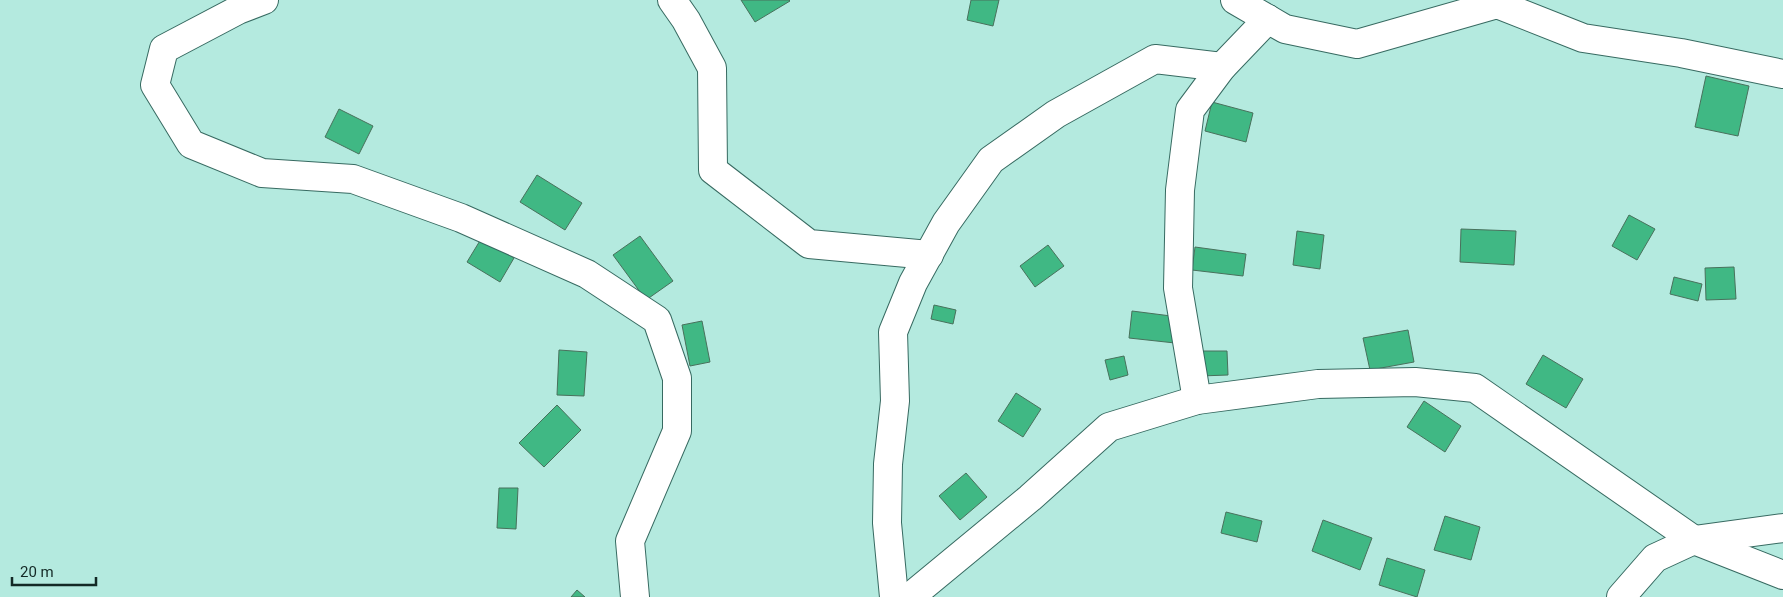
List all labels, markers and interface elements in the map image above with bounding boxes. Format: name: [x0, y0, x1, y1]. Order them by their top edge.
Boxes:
scale bar: [12, 554, 96, 586]
text: 20 m: [20, 563, 54, 581]

